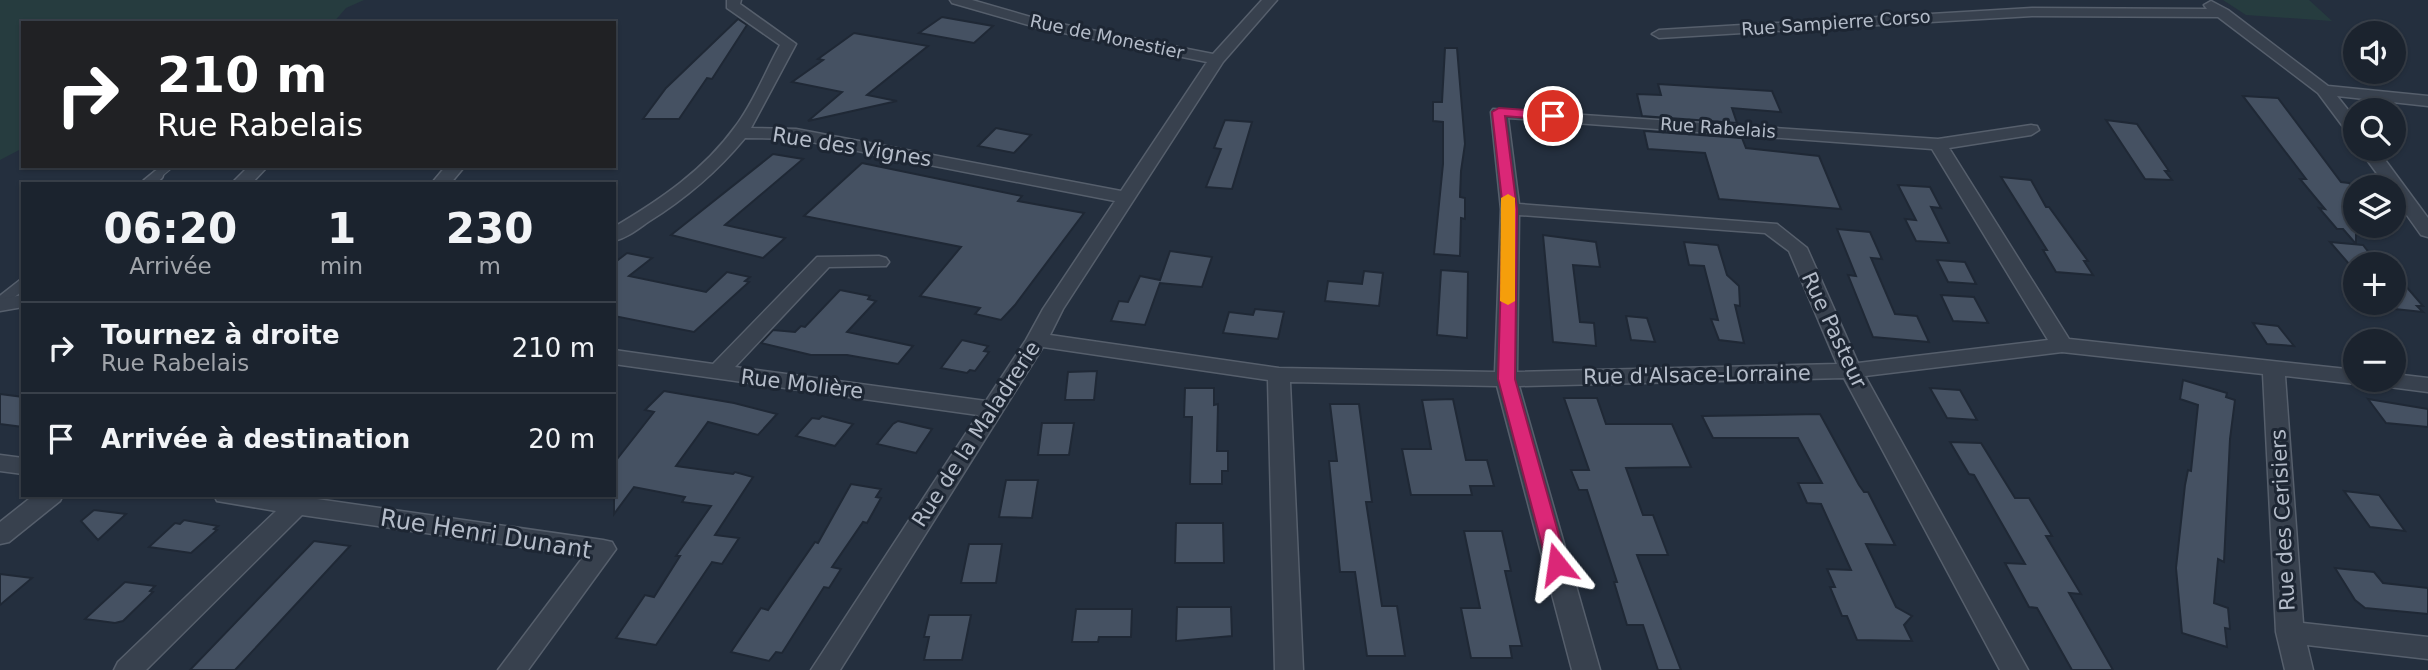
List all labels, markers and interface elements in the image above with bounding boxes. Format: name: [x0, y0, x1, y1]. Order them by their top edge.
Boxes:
street label: Rue Sampierre Corso: [1741, 5, 1931, 40]
street label: Rue de Monestier: [1028, 10, 1187, 63]
map controls: [2343, 21, 2406, 392]
button: sound: [2343, 21, 2406, 84]
text: 210 m: [157, 47, 327, 104]
icon: right: [42, 49, 133, 140]
pin: [1523, 86, 1583, 146]
icon: arrive: [1534, 97, 1572, 135]
button: search: [2343, 98, 2406, 161]
text: Rue Rabelais: [157, 106, 363, 144]
street label: Rue Rabelais: [1659, 113, 1777, 142]
street label: Rue des Vignes: [771, 123, 933, 171]
button: layers: [2343, 175, 2406, 238]
text: 06:20: [104, 204, 237, 253]
text: 1: [327, 204, 356, 253]
text: 230: [446, 204, 533, 253]
button: +: [2343, 252, 2406, 315]
text: Arrivée: [129, 253, 212, 279]
text: min: [320, 253, 363, 279]
text: m: [478, 253, 501, 279]
street label: Rue Pasteur: [1797, 268, 1871, 392]
text: Tournez à droite: [101, 320, 340, 350]
icon: right: [42, 329, 80, 367]
button: −: [2343, 329, 2406, 392]
text: 210 m: [512, 333, 595, 363]
street label: Rue de la Maladrerie: [907, 337, 1045, 531]
text: Rue Rabelais: [101, 350, 249, 376]
street label: Rue d'Alsace-Lorraine: [1583, 361, 1811, 389]
street label: Rue Molière: [739, 365, 865, 403]
icon: arrive: [42, 420, 80, 458]
text: Arrivée à destination: [101, 424, 410, 454]
text: 20 m: [528, 424, 595, 454]
street label: Rue des Cerisiers: [2266, 429, 2300, 611]
street label: Rue Henri Dunant: [378, 503, 594, 565]
position arrow: [1520, 527, 1594, 601]

